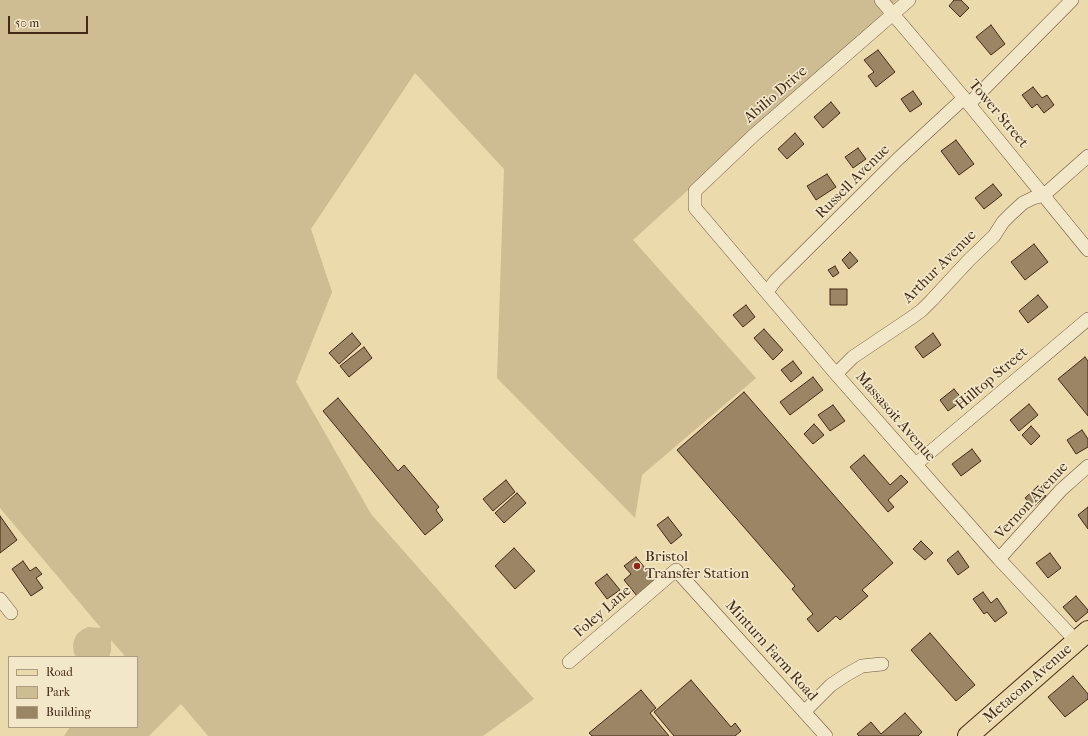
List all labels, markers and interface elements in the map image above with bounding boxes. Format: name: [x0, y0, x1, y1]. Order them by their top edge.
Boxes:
scale bar: [10, 8, 90, 34]
text: 50 m: [15, 16, 39, 30]
street label: Abilio Drive: [741, 63, 811, 127]
street label: Tower Street: [964, 76, 1032, 152]
street label: Russell Avenue: [812, 141, 894, 223]
street label: Arthur Avenue: [900, 227, 980, 307]
street label: Hilltop Street: [952, 344, 1032, 414]
street label: Massasoit Avenue: [851, 368, 939, 466]
street label: Vernon Avenue: [992, 459, 1072, 543]
place label: Bristol Transfer Station: [645, 548, 749, 583]
marker: Bristol Transfer Station: [632, 561, 642, 571]
street label: Foley Lane: [571, 582, 635, 642]
street label: Minturn Farm Road: [721, 597, 821, 705]
street label: Metacom Avenue: [980, 641, 1076, 727]
legend: [8, 656, 138, 728]
text: Road: [46, 665, 73, 679]
text: Park: [46, 685, 70, 699]
text: Building: [46, 705, 91, 719]

